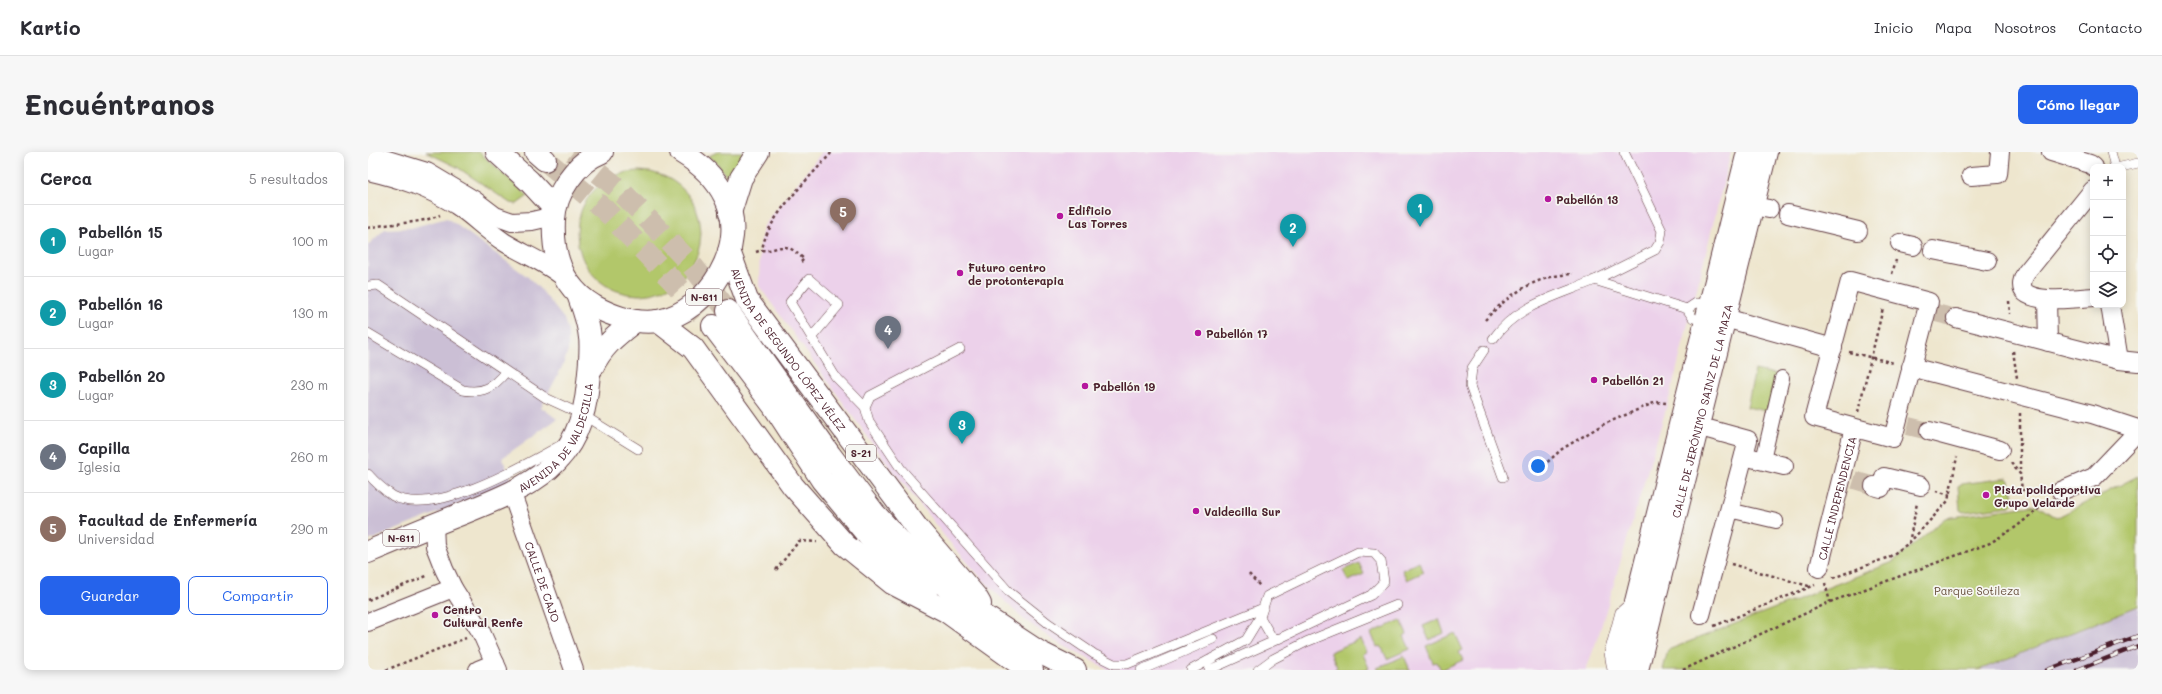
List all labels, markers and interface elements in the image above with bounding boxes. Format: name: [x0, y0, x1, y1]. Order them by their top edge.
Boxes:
text: Kartio: [20, 15, 80, 40]
text: Inicio: [1874, 18, 1913, 37]
text: Mapa: [1935, 18, 1972, 37]
text: Nosotros: [1994, 18, 2056, 37]
text: Contacto: [2078, 18, 2142, 37]
button: Cómo llegar: [2018, 85, 2138, 124]
text: Encuéntranos: [24, 86, 215, 122]
map controls: [2090, 164, 2126, 308]
button: +: [2090, 164, 2126, 200]
text: Cerca: [40, 167, 92, 189]
text: 5 resultados: [249, 170, 328, 187]
place label: Pabellón 13: [1556, 192, 1619, 207]
pin: 1: [1407, 194, 1433, 227]
marker: Pabellón 13: [1543, 194, 1553, 204]
pin: 5: [830, 198, 856, 231]
button: −: [2090, 200, 2126, 236]
place label: Edificio Las Torres: [1068, 203, 1128, 231]
marker: Edificio Las Torres: [1055, 211, 1065, 221]
pin: 2: [1280, 214, 1306, 247]
text: Pabellón 15: [78, 222, 163, 242]
text: 1: [50, 232, 56, 249]
text: 100 m: [292, 232, 328, 249]
button: locate: [2090, 236, 2126, 272]
text: Lugar: [78, 242, 114, 259]
place label: Futuro centro de protonterapia: [968, 260, 1064, 288]
street label: AVENIDA DE SEGUNDO LÓPEZ VÉLEZ: [728, 265, 850, 435]
marker: Futuro centro de protonterapia: [955, 268, 965, 278]
button: layers: [2090, 272, 2126, 308]
road number: N-611: [686, 289, 722, 305]
text: Pabellón 16: [78, 294, 163, 314]
street label: CALLE DE JERÓNIMO SAINZ DE LA MAZA: [1668, 302, 1735, 519]
text: 2: [49, 304, 57, 321]
text: 130 m: [292, 304, 328, 321]
text: Lugar: [78, 314, 114, 331]
pin: 4: [875, 316, 901, 349]
place label: Pabellón 17: [1206, 326, 1268, 341]
marker: Pabellón 17: [1193, 328, 1203, 338]
text: Pabellón 20: [78, 366, 165, 386]
place label: Pabellón 21: [1602, 373, 1664, 388]
marker: Pabellón 21: [1589, 375, 1599, 385]
text: 3: [49, 376, 57, 393]
text: 230 m: [291, 376, 328, 393]
place label: Pabellón 19: [1093, 379, 1156, 394]
marker: Pabellón 19: [1080, 381, 1090, 391]
street label: AVENIDA DE VALDECILLA: [515, 382, 595, 495]
text: Lugar: [78, 386, 114, 403]
pin: 3: [949, 411, 975, 444]
street label: CALLE INDEPENDENCIA: [1814, 435, 1859, 562]
text: Capilla: [78, 438, 130, 458]
road number: S-21: [846, 445, 876, 461]
text: 4: [49, 448, 57, 465]
text: 260 m: [290, 448, 328, 465]
your location: [1528, 456, 1548, 476]
text: Iglesia: [78, 458, 121, 475]
place label: Pista polideportiva Grupo Velarde: [1994, 482, 2101, 510]
marker: Pista polideportiva Grupo Velarde: [1981, 490, 1991, 500]
place label: Valdecilla Sur: [1204, 504, 1281, 519]
marker: Valdecilla Sur: [1191, 506, 1201, 516]
text: Facultad de Enfermería: [78, 510, 258, 530]
text: 5: [49, 520, 57, 537]
text: 290 m: [291, 520, 328, 537]
text: Universidad: [78, 530, 154, 547]
road number: N-611: [383, 530, 419, 546]
street label: CALLE DE CAJO: [522, 539, 564, 624]
button: Guardar: [40, 576, 180, 615]
button: Compartir: [188, 576, 328, 615]
park label: Parque Sotileza: [1934, 583, 2020, 598]
place label: Centro Cultural Renfe: [443, 602, 523, 630]
marker: Centro Cultural Renfe: [430, 610, 440, 620]

